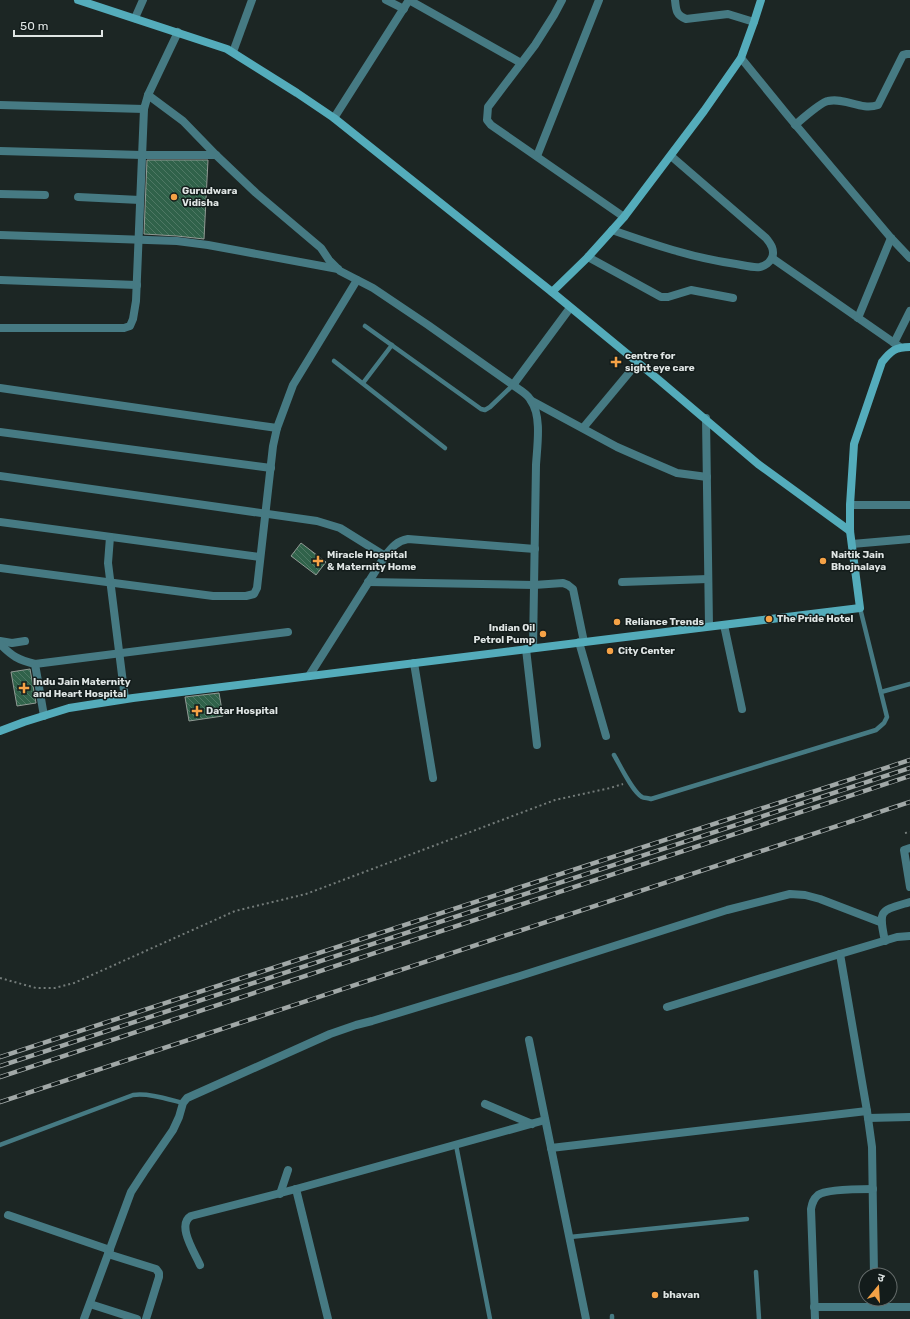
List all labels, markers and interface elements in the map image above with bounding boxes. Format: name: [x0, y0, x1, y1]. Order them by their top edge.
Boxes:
scale bar: [14, 12, 102, 38]
text: 50 m: [20, 19, 48, 33]
place label: Gurudwara Vidisha: [182, 185, 237, 209]
marker: Gurudwara Vidisha: [169, 192, 179, 202]
place label: centre for sight eye care: [625, 350, 695, 374]
marker: centre for sight eye care: [610, 356, 622, 368]
place label: Miracle Hospital & Maternity Home: [327, 549, 416, 573]
place label: Naitik Jain Bhojnalaya: [831, 549, 886, 573]
marker: Miracle Hospital & Maternity Home: [312, 555, 324, 567]
marker: Naitik Jain Bhojnalaya: [818, 556, 828, 566]
place label: The Pride Hotel: [777, 613, 853, 625]
marker: The Pride Hotel: [764, 614, 774, 624]
place label: Reliance Trends: [625, 616, 705, 628]
marker: Reliance Trends: [612, 617, 622, 627]
place label: Indian Oil Petrol Pump: [473, 622, 535, 646]
marker: Indian Oil Petrol Pump: [538, 629, 548, 639]
place label: City Center: [618, 645, 675, 657]
marker: City Center: [605, 646, 615, 656]
place label: Indu Jain Maternity and Heart Hospital: [33, 676, 131, 700]
marker: Indu Jain Maternity and Heart Hospital: [18, 682, 30, 694]
marker: Datar Hospital: [191, 705, 203, 717]
place label: Datar Hospital: [206, 705, 278, 717]
north arrow: [858, 1267, 898, 1307]
text: उ: [876, 1271, 887, 1285]
place label: bhavan: [663, 1289, 700, 1301]
marker: bhavan: [650, 1290, 660, 1300]

